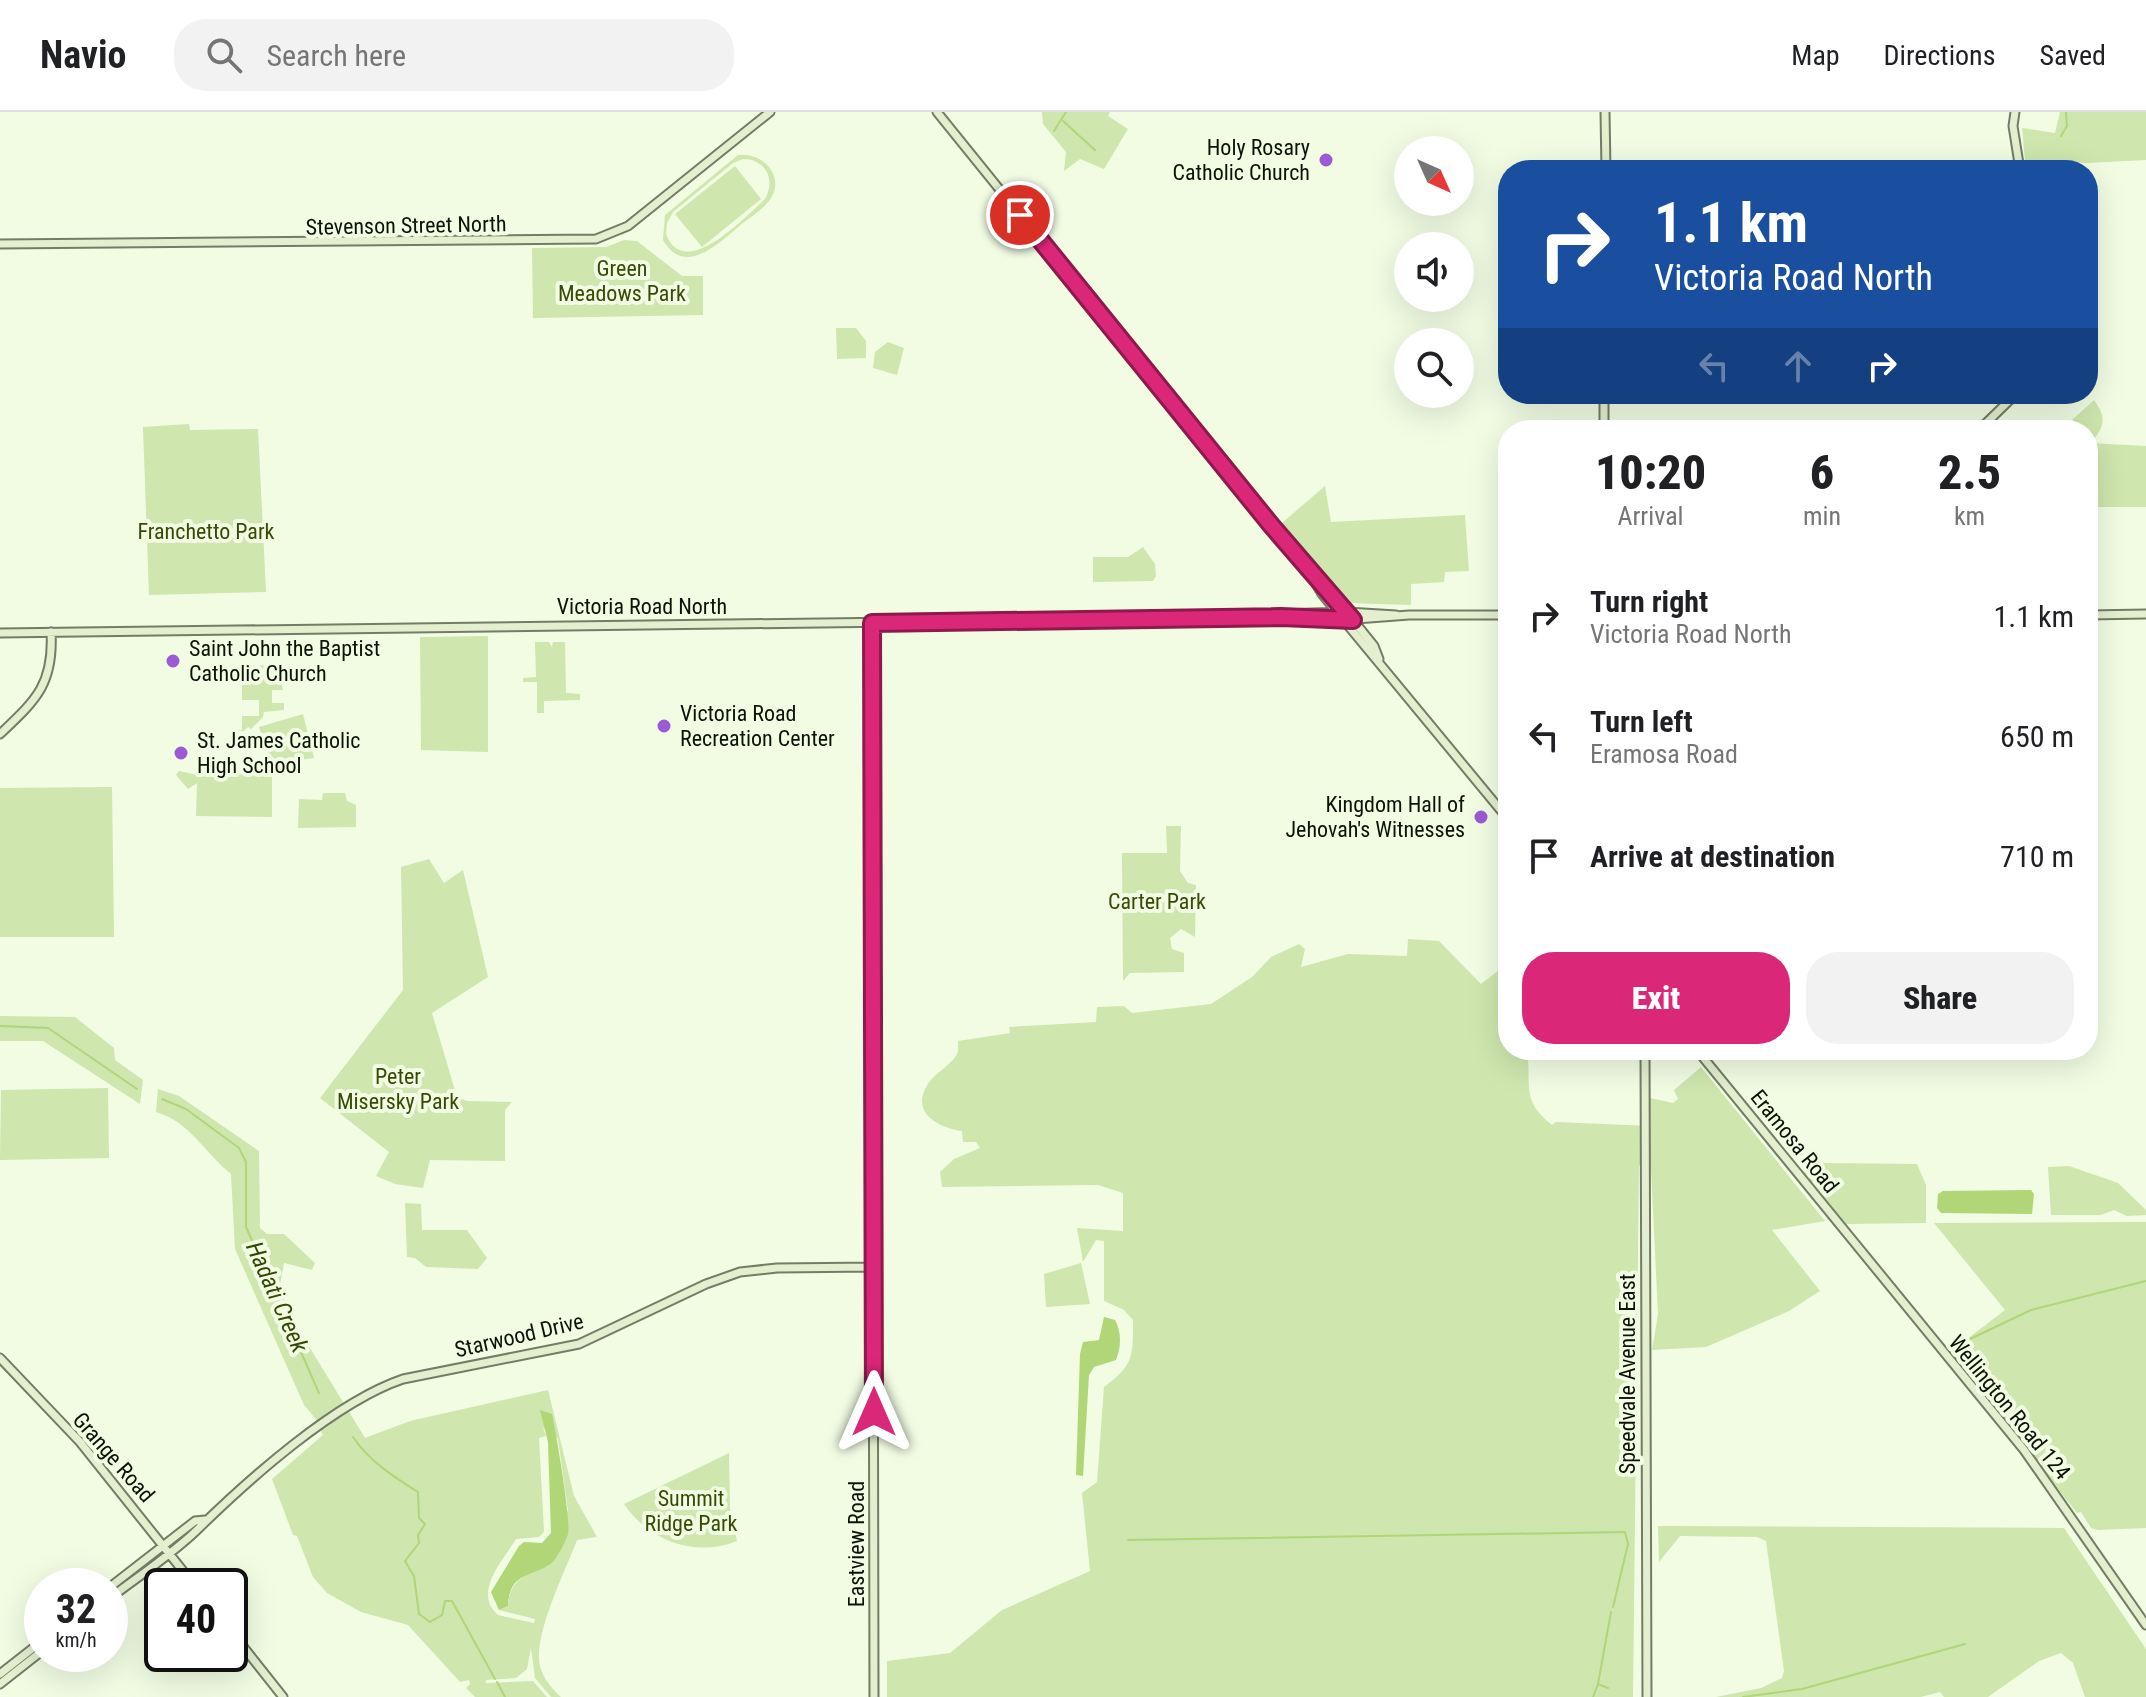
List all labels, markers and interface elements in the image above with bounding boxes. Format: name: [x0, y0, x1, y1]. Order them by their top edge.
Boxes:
search box: [174, 19, 734, 91]
text: Navio: [40, 33, 126, 77]
icon: search: [202, 33, 246, 77]
text: Search here: [266, 38, 406, 73]
text: Map: [1791, 39, 1840, 72]
text: Directions: [1884, 39, 1995, 72]
text: Saved: [2039, 39, 2106, 72]
place label: Holy Rosary Catholic Church: [1172, 135, 1310, 185]
north arrow: [1394, 136, 1474, 216]
map controls: [1394, 136, 1474, 408]
marker: Holy Rosary Catholic Church: [1317, 151, 1335, 169]
pin: [986, 181, 1054, 249]
text: 1.1 km: [1654, 190, 1808, 256]
icon: right: [1522, 192, 1626, 296]
icon: arrive: [998, 193, 1042, 237]
street label: Stevenson Street North: [305, 211, 507, 240]
button: sound: [1394, 232, 1474, 312]
park label: Green Meadows Park: [558, 256, 686, 306]
text: Victoria Road North: [1654, 257, 1933, 299]
button: search: [1394, 328, 1474, 408]
icon: left: [1692, 344, 1736, 388]
icon: ahead: [1776, 344, 1820, 388]
icon: right: [1860, 344, 1904, 388]
text: 10:20: [1595, 444, 1706, 501]
text: 6: [1810, 444, 1834, 501]
text: 2.5: [1938, 444, 2001, 501]
text: Arrival: [1617, 501, 1684, 531]
text: min: [1803, 501, 1841, 531]
text: km: [1954, 501, 1985, 531]
park label: Franchetto Park: [138, 519, 275, 544]
text: Turn right: [1590, 584, 1708, 619]
street label: Victoria Road North: [557, 594, 727, 619]
icon: right: [1522, 594, 1566, 638]
text: 1.1 km: [1993, 599, 2074, 634]
text: Victoria Road North: [1590, 619, 1792, 649]
place label: Saint John the Baptist Catholic Church: [189, 636, 380, 686]
marker: Saint John the Baptist Catholic Church: [164, 652, 182, 670]
place label: Victoria Road Recreation Center: [680, 701, 835, 751]
text: Turn left: [1590, 704, 1693, 739]
icon: left: [1522, 714, 1566, 758]
marker: Victoria Road Recreation Center: [655, 717, 673, 735]
text: 650 m: [2000, 719, 2074, 754]
place label: St. James Catholic High School: [197, 728, 360, 778]
text: Eramosa Road: [1590, 739, 1738, 769]
marker: St. James Catholic High School: [172, 744, 190, 762]
place label: Kingdom Hall of Jehovah's Witnesses: [1285, 792, 1465, 842]
marker: Kingdom Hall of Jehovah's Witnesses: [1472, 808, 1490, 826]
icon: arrive: [1522, 834, 1566, 878]
text: Arrive at destination: [1590, 839, 1835, 874]
text: 710 m: [2000, 839, 2074, 874]
park label: Carter Park: [1108, 889, 1206, 914]
button: Exit: [1522, 952, 1790, 1044]
button: Share: [1806, 952, 2074, 1044]
park label: Peter Misersky Park: [337, 1064, 459, 1114]
street label: Eramosa Road: [1746, 1085, 1844, 1198]
water label: Hadati Creek: [240, 1237, 314, 1357]
street label: Speedvale Avenue East: [1615, 1274, 1640, 1474]
street label: Starwood Drive: [452, 1309, 586, 1362]
street label: Wellington Road 124: [1944, 1330, 2075, 1485]
position arrow: [832, 1370, 916, 1454]
street label: Grange Road: [68, 1407, 159, 1507]
street label: Eastview Road: [844, 1481, 869, 1607]
park label: Summit Ridge Park: [644, 1486, 738, 1536]
speed limit sign: 40: [144, 1568, 248, 1672]
text: 32: [56, 1586, 96, 1633]
text: km/h: [55, 1628, 97, 1652]

